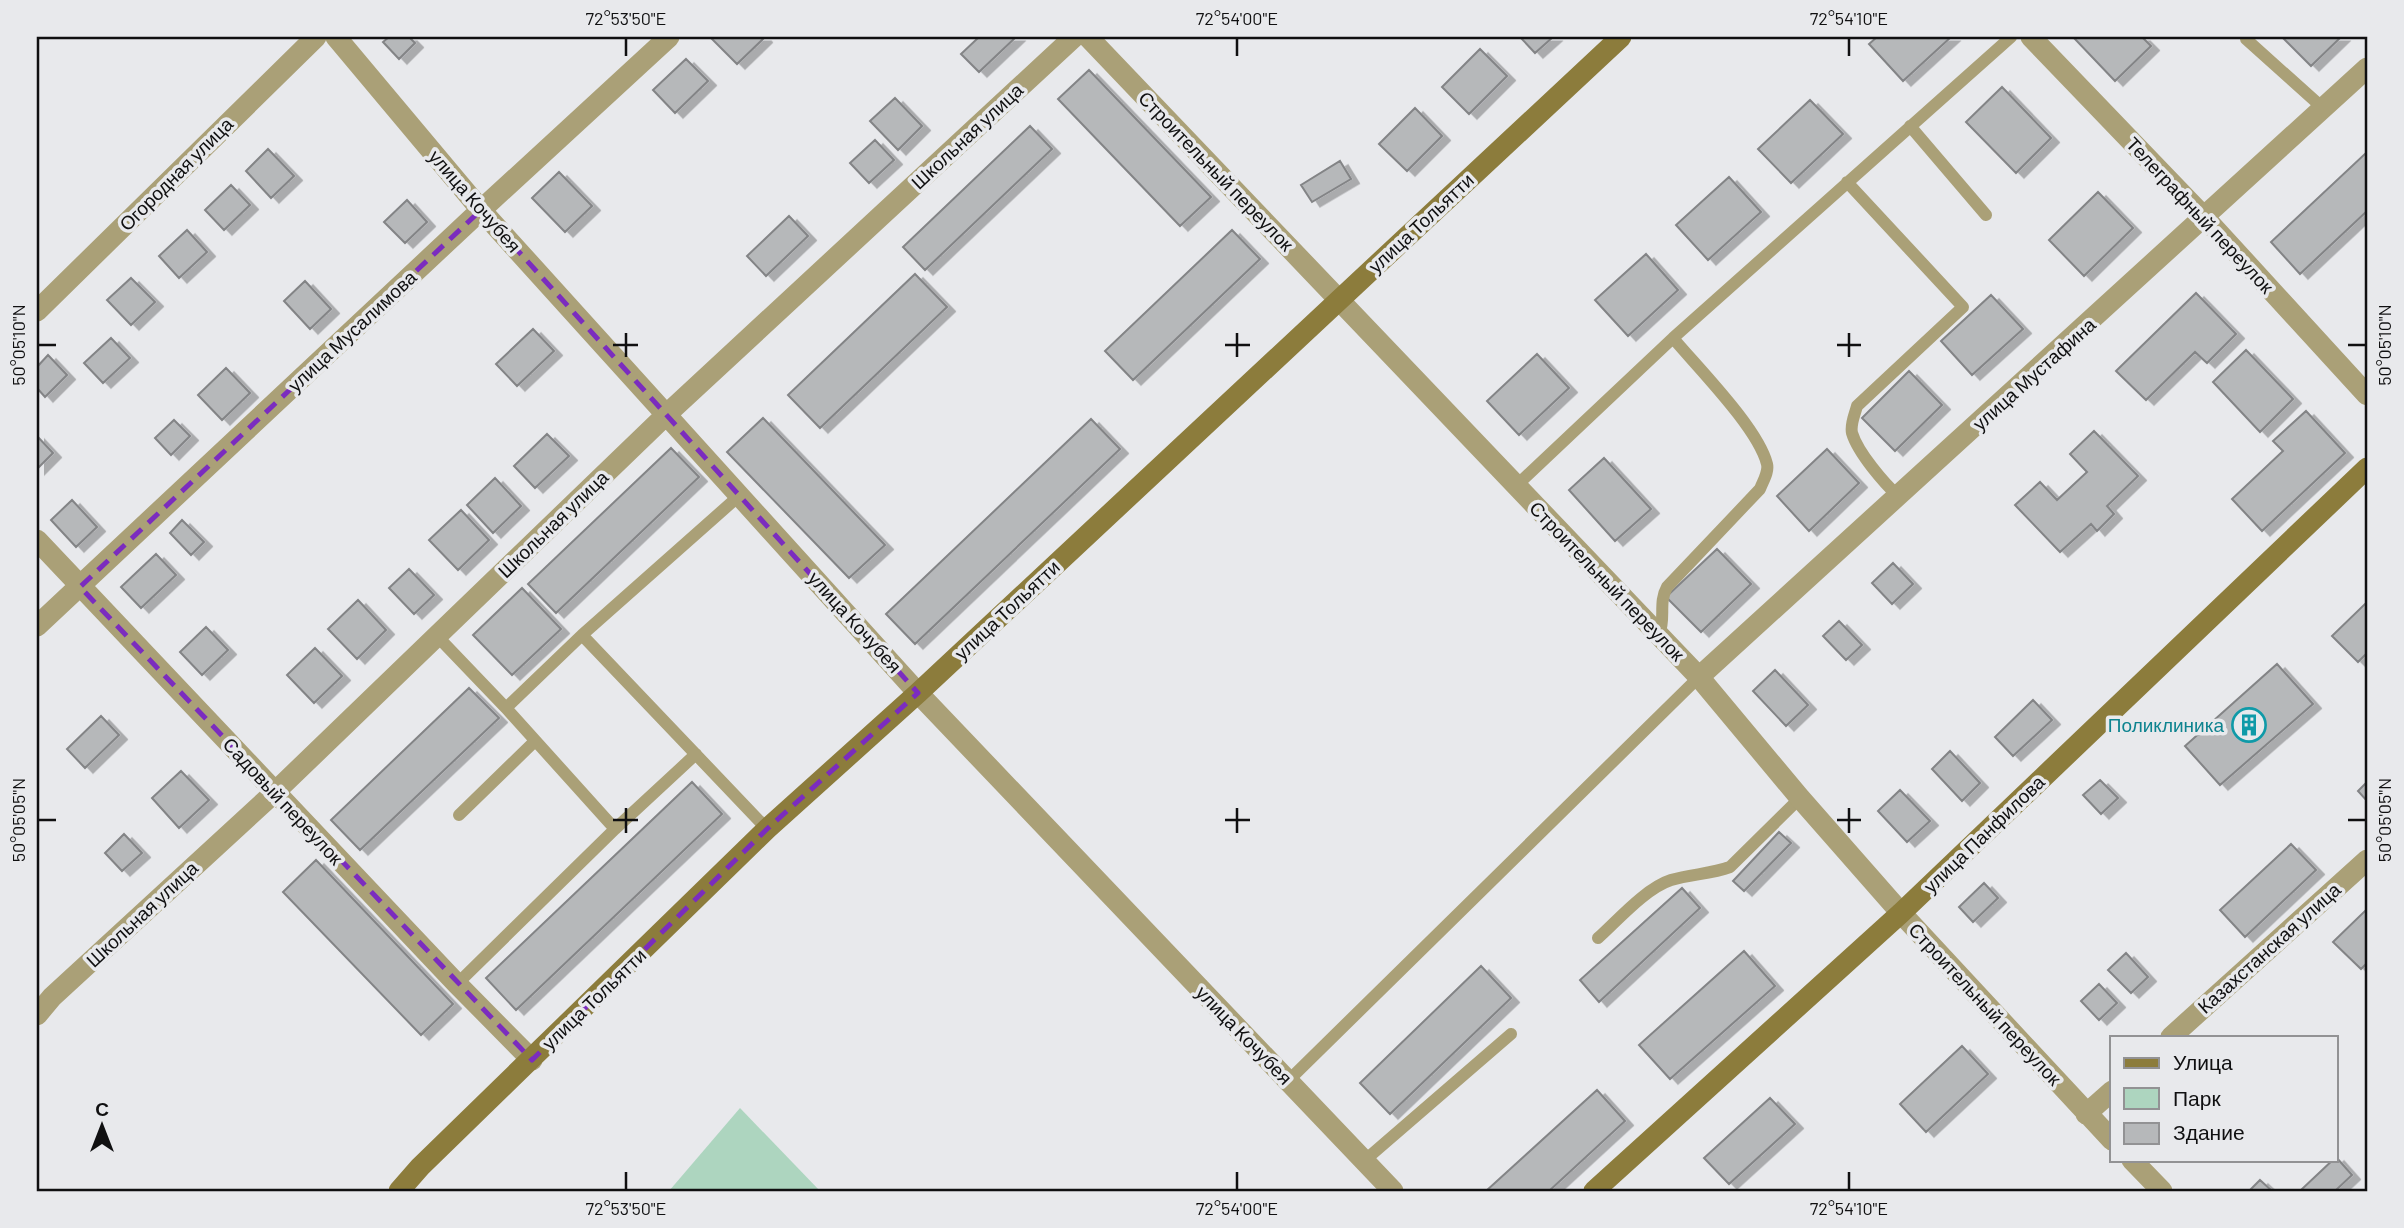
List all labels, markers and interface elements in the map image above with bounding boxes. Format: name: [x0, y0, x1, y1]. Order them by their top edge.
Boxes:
text: 72°53'50"E: [586, 7, 666, 29]
text: 72°54'00"E: [1196, 7, 1278, 29]
text: 72°54'10"E: [1810, 7, 1888, 29]
street label: Школьная улица: [906, 78, 1028, 193]
street label: Строительный переулок: [1134, 86, 1299, 256]
street label: Огородная улица: [114, 112, 237, 235]
street label: Телеграфный переулок: [2122, 132, 2279, 298]
street label: улица Кочубея: [425, 145, 526, 257]
street label: улица Тольятти: [1363, 168, 1478, 277]
street label: улица Мусалимова: [283, 265, 421, 396]
text: 50°05'10"N: [7, 304, 29, 386]
text: 50°05'10"N: [2373, 304, 2395, 386]
street label: улица Мустафина: [1968, 312, 2100, 435]
street label: Школьная улица: [493, 465, 613, 582]
street label: Строительный переулок: [1525, 496, 1690, 666]
street label: улица Тольятти: [949, 555, 1064, 664]
street label: улица Кочубея: [804, 566, 907, 677]
building icon: Поликлиника: [2230, 706, 2268, 744]
place label: Поликлиника: [2108, 713, 2224, 736]
street label: Садовый переулок: [219, 732, 349, 869]
street label: улица Панфилова: [1918, 770, 2049, 897]
text: 50°05'05"N: [7, 778, 29, 862]
text: 50°05'05"N: [2373, 778, 2395, 862]
street label: Школьная улица: [81, 856, 203, 971]
street label: Казахстанская улица: [2193, 877, 2345, 1018]
street label: Строительный переулок: [1904, 918, 2067, 1090]
street label: улица Тольятти: [537, 943, 650, 1054]
street label: улица Кочубея: [1191, 980, 1297, 1089]
legend: [2110, 1036, 2338, 1162]
text: Улица: [2173, 1049, 2233, 1074]
text: Парк: [2173, 1085, 2221, 1110]
north arrow: [66, 1092, 136, 1162]
text: С: [95, 1097, 109, 1120]
text: Здание: [2173, 1119, 2245, 1144]
text: 72°53'50"E: [586, 1197, 666, 1219]
text: 72°54'00"E: [1196, 1197, 1278, 1219]
text: 72°54'10"E: [1810, 1197, 1888, 1219]

